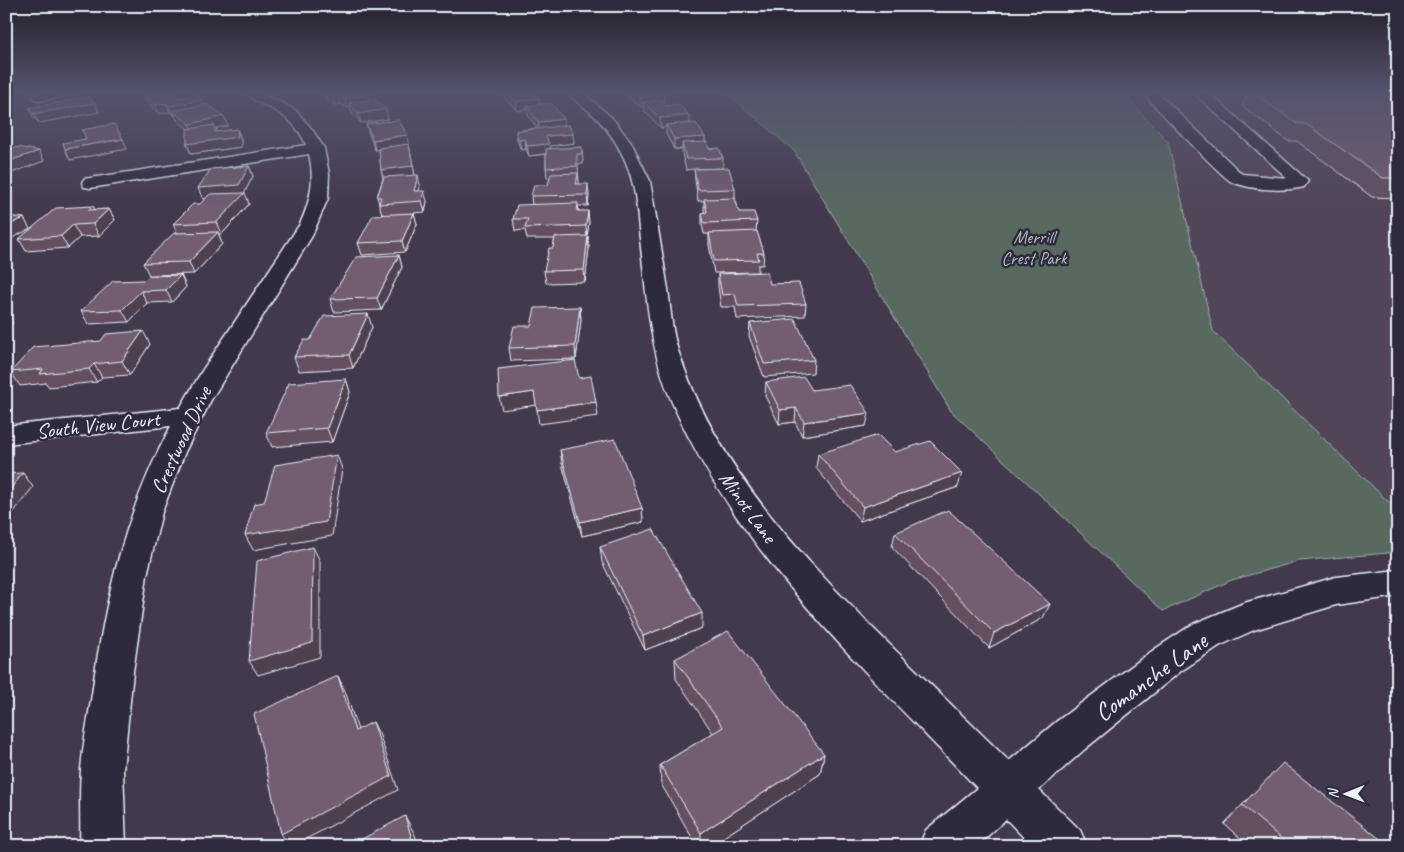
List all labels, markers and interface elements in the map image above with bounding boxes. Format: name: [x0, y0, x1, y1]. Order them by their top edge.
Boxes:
park label: Merrill Crest Park: [1002, 226, 1068, 269]
street label: Crestwood Drive: [145, 381, 218, 498]
street label: South View Court: [35, 405, 163, 444]
street label: Minot Lane: [713, 466, 784, 550]
street label: Comanche Lane: [1088, 624, 1215, 729]
north arrow: [1322, 770, 1372, 820]
text: N: [1325, 787, 1342, 799]

